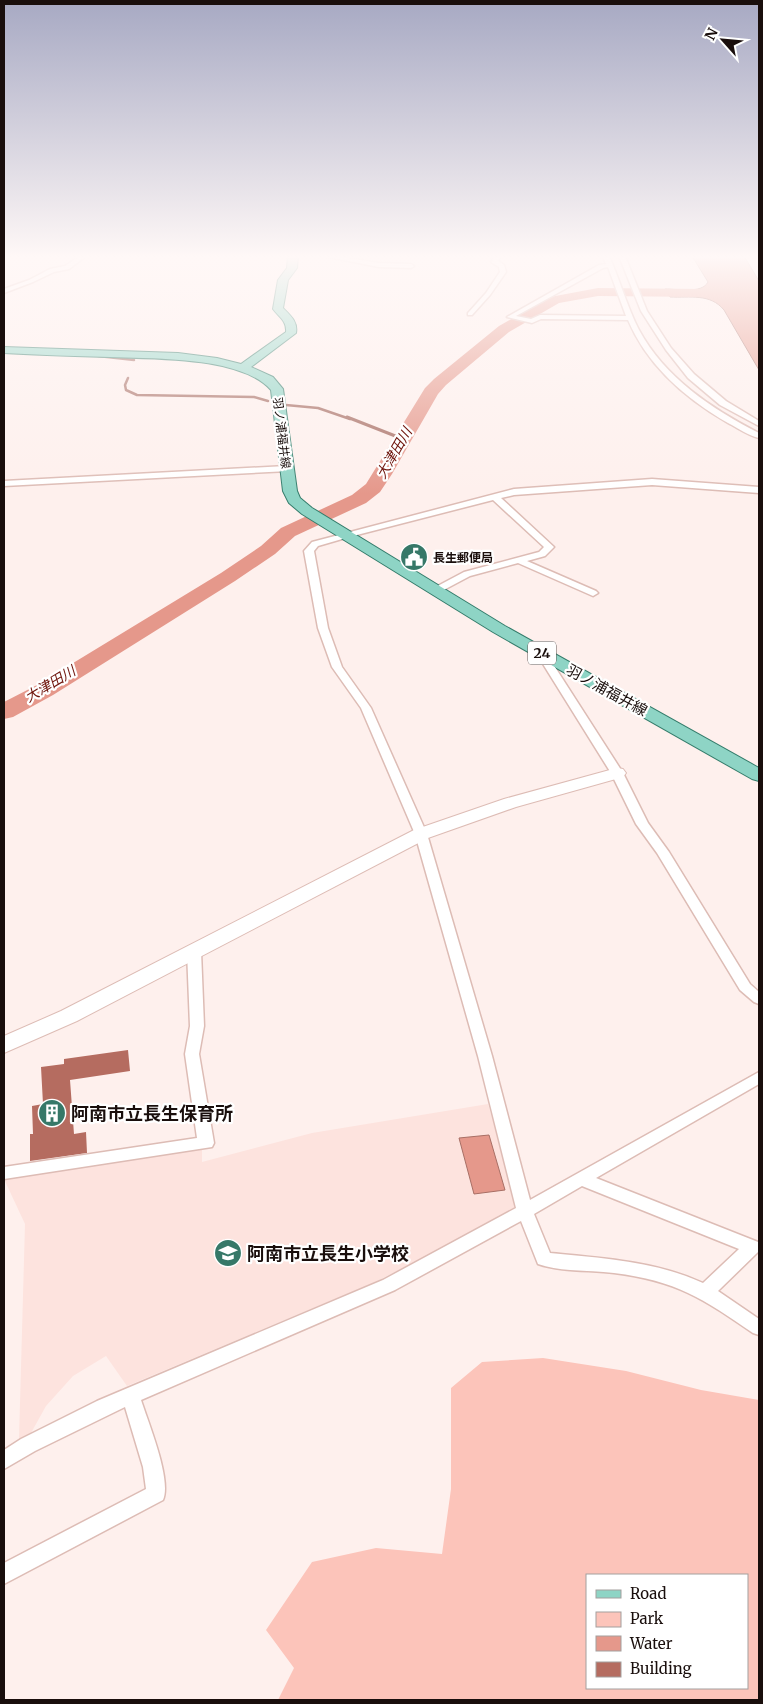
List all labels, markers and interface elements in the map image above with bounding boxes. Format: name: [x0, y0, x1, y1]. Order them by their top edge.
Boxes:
north arrow: [698, 15, 748, 65]
text: N: [701, 25, 722, 43]
street label: 羽ノ浦福井線: [270, 396, 294, 470]
water label: 大津田川: [372, 423, 417, 482]
public building icon: 長生郵便局: [399, 542, 429, 572]
place label: 長生郵便局: [433, 550, 493, 565]
road number: 24: [528, 641, 556, 664]
street label: 羽ノ浦福井線: [563, 660, 651, 720]
water label: 大津田川: [21, 661, 80, 706]
building icon: 阿南市立長生保育所: [37, 1098, 67, 1128]
place label: 阿南市立長生保育所: [71, 1102, 233, 1125]
school or university icon: 阿南市立長生小学校: [213, 1238, 243, 1268]
place label: 阿南市立長生小学校: [247, 1242, 409, 1265]
legend: [586, 1574, 748, 1689]
text: Road: [630, 1584, 666, 1603]
text: Park: [630, 1609, 664, 1628]
text: Water: [629, 1634, 673, 1653]
text: Building: [630, 1659, 692, 1678]

